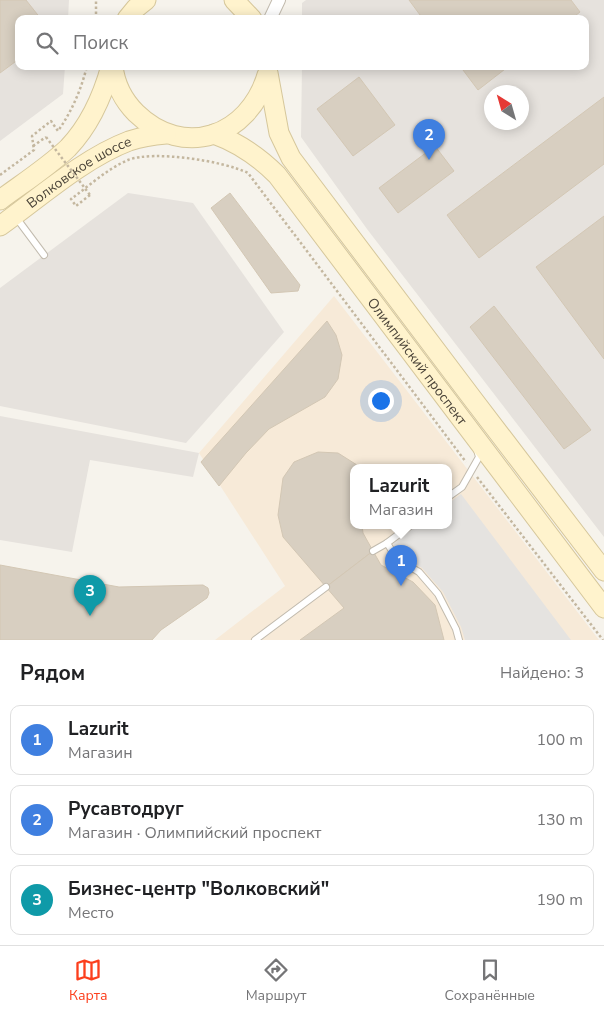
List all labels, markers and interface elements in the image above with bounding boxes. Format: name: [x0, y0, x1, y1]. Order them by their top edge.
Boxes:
search box: [15, 15, 589, 70]
icon: search: [33, 29, 61, 57]
text: Поиск: [73, 30, 128, 56]
north arrow: [484, 85, 529, 130]
pin: 2: [413, 119, 445, 160]
street label: Волковское шоссе: [22, 131, 134, 212]
street label: Олимпийский проспект: [363, 294, 472, 429]
your location: [368, 388, 394, 414]
popup: [350, 464, 452, 529]
text: Lazurit: [369, 473, 429, 499]
text: Магазин: [369, 499, 433, 521]
pin: 1: [385, 545, 417, 586]
pin: 3: [74, 575, 106, 616]
text: Рядом: [20, 659, 85, 687]
text: Найдено: 3: [500, 662, 584, 684]
text: Lazurit: [68, 716, 129, 742]
text: 1: [32, 729, 42, 751]
text: 100 m: [536, 729, 583, 751]
text: Магазин: [68, 742, 133, 764]
text: Русавтодруг: [68, 796, 184, 822]
text: 2: [32, 809, 42, 831]
text: 130 m: [536, 809, 583, 831]
text: Магазин · Олимпийский проспект: [68, 822, 321, 844]
text: Бизнес-центр "Волковский": [68, 876, 329, 902]
text: 3: [32, 889, 42, 911]
text: 190 m: [536, 889, 583, 911]
text: Место: [68, 902, 114, 924]
tab: Карта: [69, 956, 108, 1005]
tab: Маршрут: [246, 956, 306, 1005]
tab: Сохранённые: [444, 956, 535, 1005]

